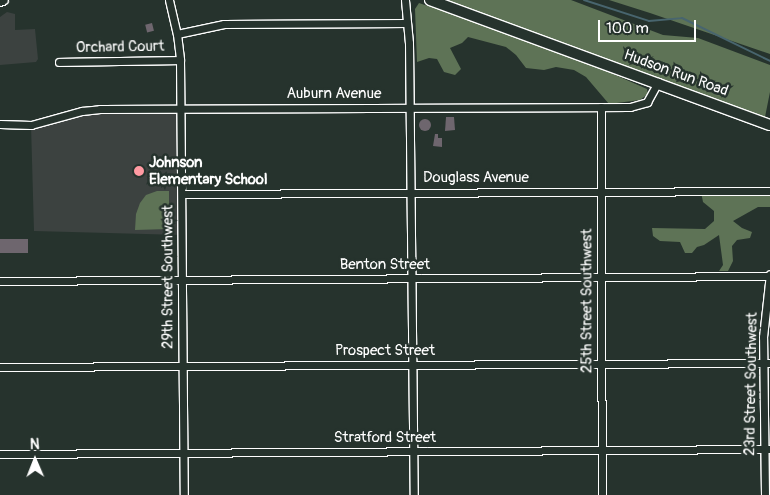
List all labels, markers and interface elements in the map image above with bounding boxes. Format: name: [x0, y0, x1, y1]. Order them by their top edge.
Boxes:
scale bar: [600, 10, 698, 42]
text: 100 m: [606, 19, 649, 38]
street label: Orchard Court: [76, 37, 164, 57]
street label: Hudson Run Road: [621, 46, 731, 100]
street label: Auburn Avenue: [287, 85, 381, 103]
place label: Johnson Elementary School: [149, 153, 267, 188]
marker: Johnson Elementary School: [133, 165, 145, 177]
street label: Douglass Avenue: [423, 169, 529, 187]
street label: 29th Street Southwest: [159, 205, 177, 349]
street label: 25th Street Southwest: [578, 229, 596, 373]
street label: Benton Street: [340, 256, 430, 274]
street label: 23rd Street Southwest: [741, 312, 761, 456]
street label: Prospect Street: [335, 342, 435, 360]
street label: Stratford Street: [334, 429, 436, 447]
north arrow: [10, 435, 60, 485]
text: N: [30, 436, 40, 453]

